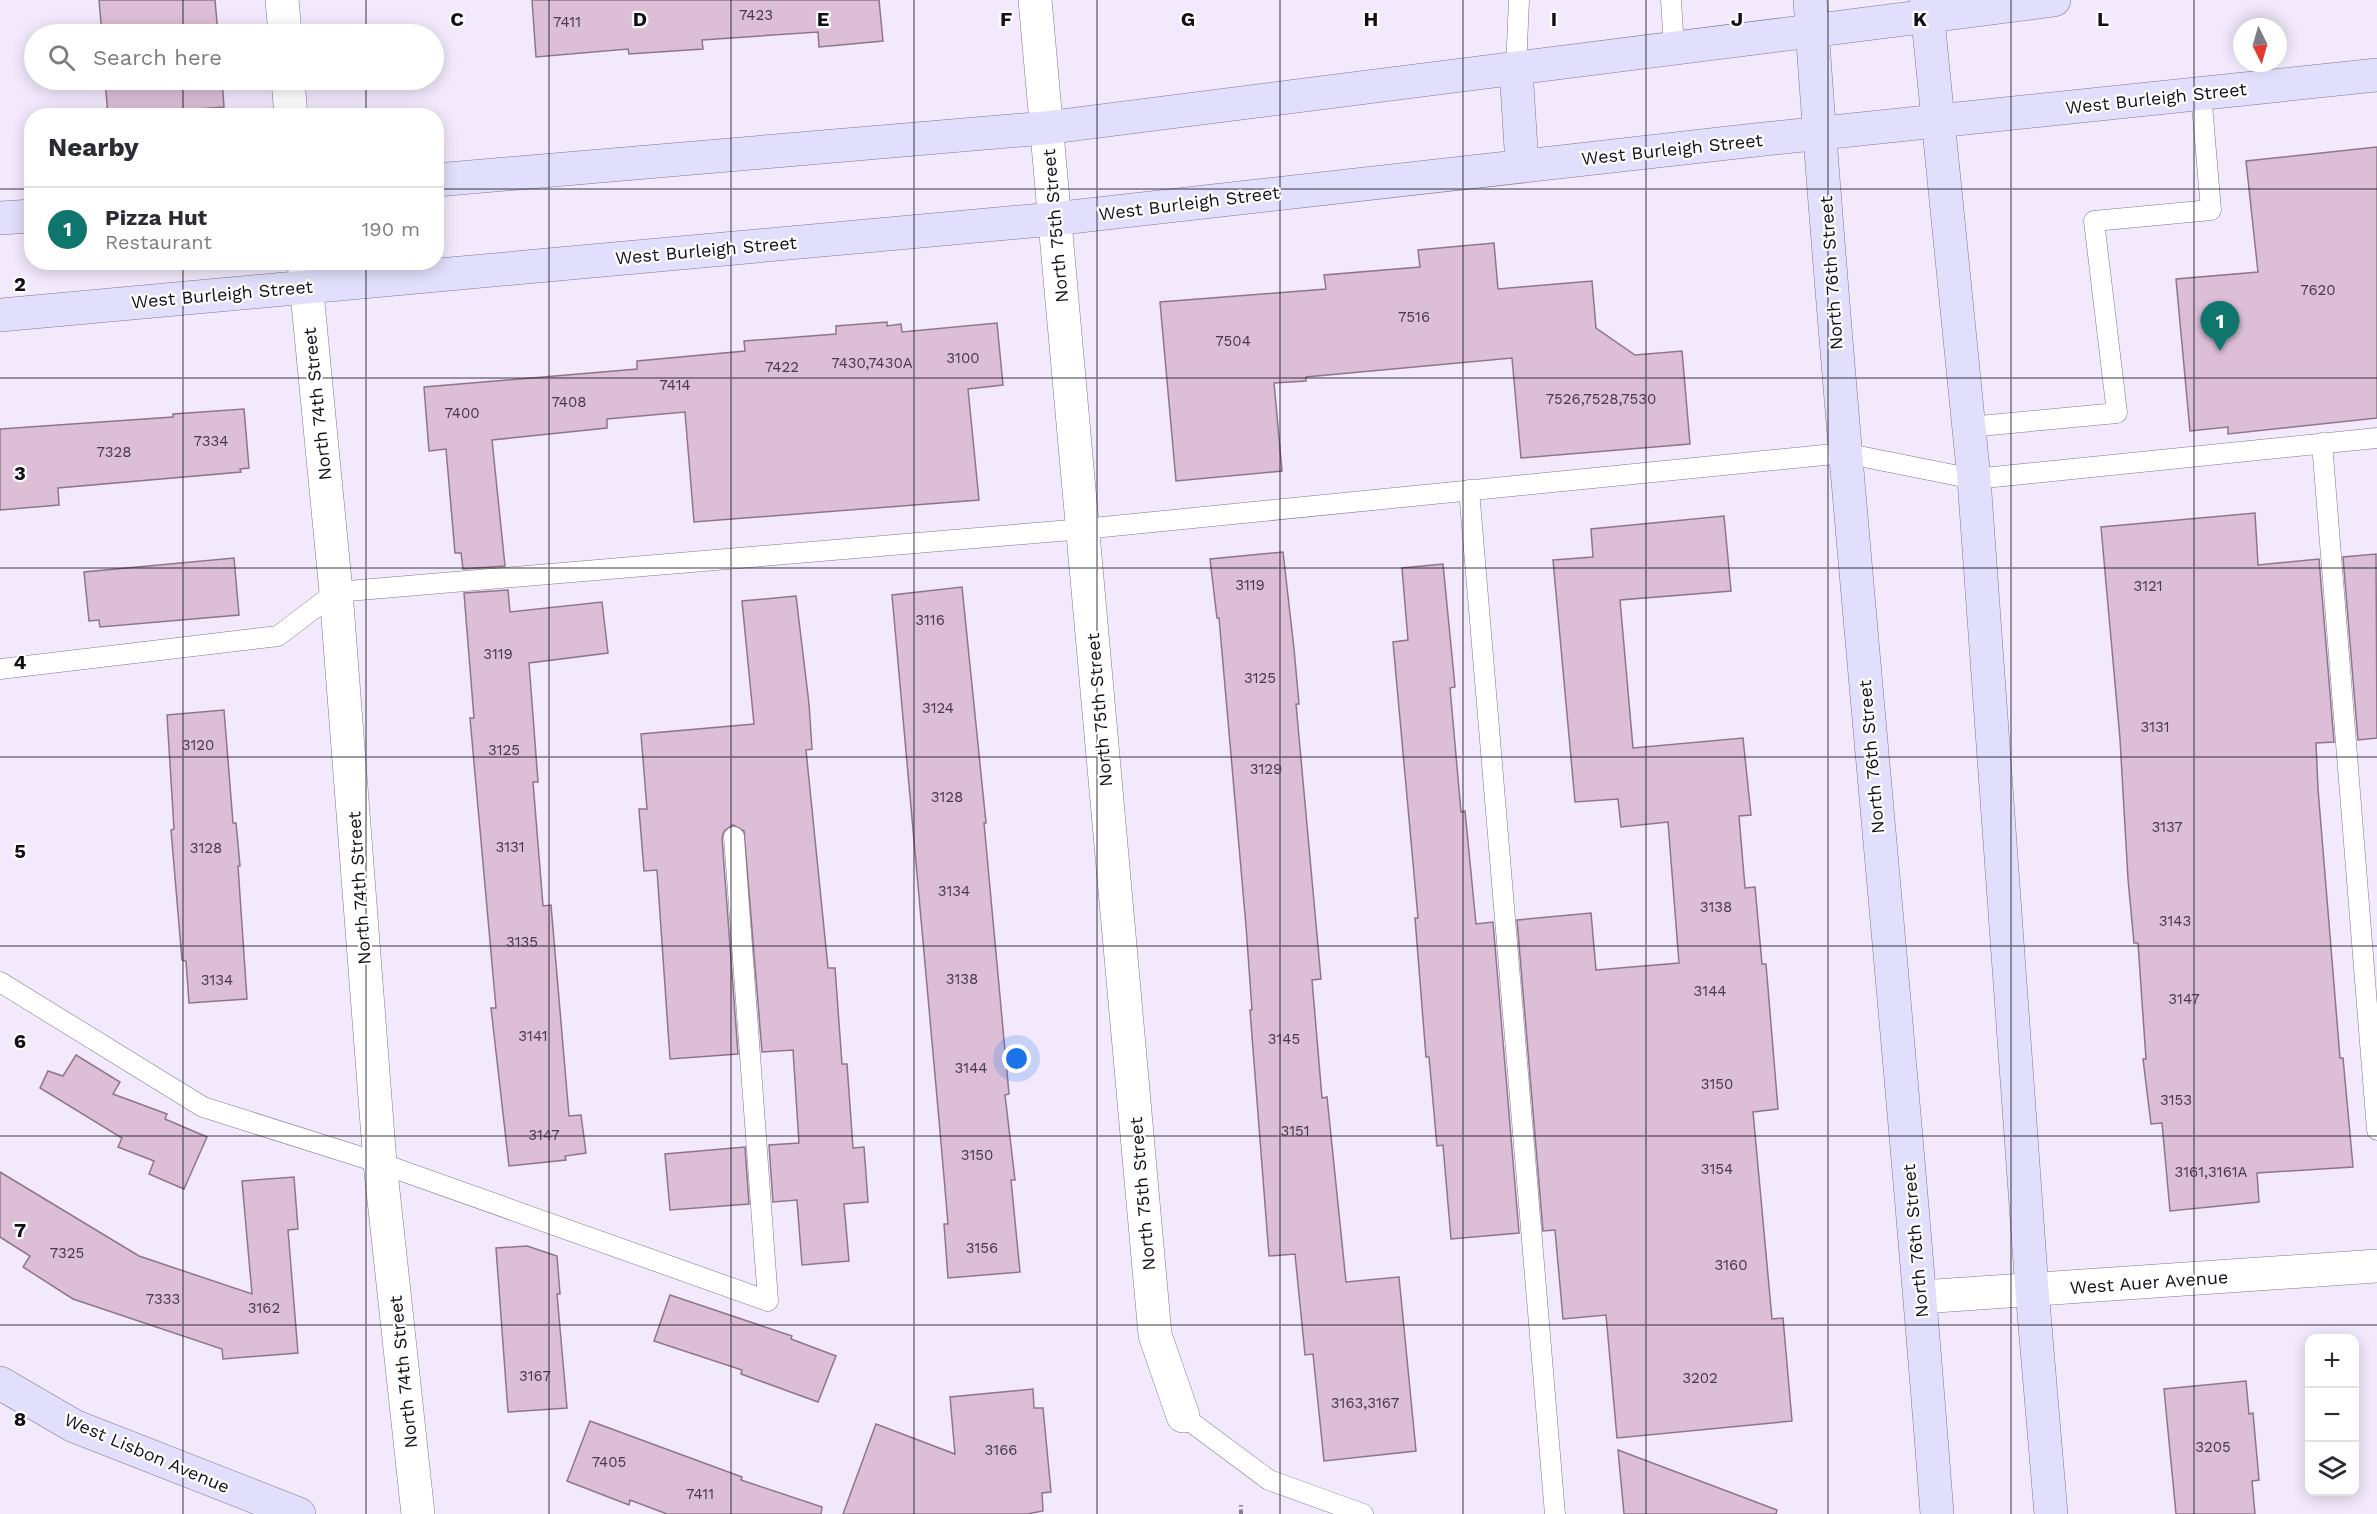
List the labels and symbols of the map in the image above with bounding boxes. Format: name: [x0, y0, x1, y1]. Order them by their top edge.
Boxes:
house number: 7423: [739, 6, 773, 24]
text: C: [450, 7, 464, 31]
text: D: [633, 7, 647, 31]
text: E: [817, 7, 829, 31]
text: F: [1000, 7, 1012, 31]
text: G: [1181, 7, 1195, 31]
text: H: [1364, 7, 1378, 31]
text: I: [1551, 7, 1557, 31]
text: J: [1731, 7, 1743, 31]
text: K: [1913, 7, 1927, 31]
text: L: [2097, 7, 2109, 31]
house number: 7411: [553, 13, 581, 31]
north arrow: [2233, 18, 2287, 72]
street label: West Burleigh Street: [2064, 78, 2248, 118]
street label: West Burleigh Street: [1580, 129, 1764, 169]
street label: North 75th Street: [1038, 148, 1072, 304]
street label: West Burleigh Street: [1097, 181, 1281, 225]
street label: North 76th Street: [1815, 195, 1847, 351]
street label: West Burleigh Street: [614, 232, 798, 268]
text: 2: [14, 272, 26, 296]
street label: West Burleigh Street: [130, 276, 314, 312]
house number: 7620: [2300, 281, 2336, 299]
pin: 1: [2200, 302, 2240, 351]
house number: 7516: [1398, 308, 1430, 326]
street label: North 74th Street: [298, 326, 335, 482]
house number: 7504: [1215, 332, 1251, 350]
house number: 3100: [946, 349, 980, 367]
house number: 7430,7430A: [831, 354, 913, 372]
house number: 7422: [765, 358, 799, 376]
house number: 7414: [659, 376, 691, 394]
house number: 7526,7528,7530: [1546, 390, 1656, 408]
house number: 7408: [551, 393, 587, 411]
house number: 7400: [444, 404, 480, 422]
house number: 7334: [193, 432, 229, 450]
house number: 7328: [96, 443, 132, 461]
text: 3: [14, 461, 26, 485]
house number: 3119: [1235, 576, 1265, 594]
house number: 3121: [2133, 577, 2163, 595]
house number: 3116: [915, 611, 945, 629]
street label: North 75th Street: [1082, 632, 1116, 788]
house number: 3119: [483, 645, 513, 663]
text: 4: [14, 650, 27, 674]
house number: 3125: [1244, 669, 1276, 687]
street label: North 76th Street: [1854, 679, 1888, 835]
house number: 3124: [922, 699, 954, 717]
house number: 3131: [2140, 718, 2170, 736]
house number: 3120: [182, 736, 214, 754]
house number: 3125: [488, 741, 520, 759]
house number: 3129: [1250, 760, 1282, 778]
house number: 3128: [931, 788, 963, 806]
street label: North 74th Street: [343, 810, 375, 965]
house number: 3137: [2151, 818, 2183, 836]
house number: 3131: [495, 838, 525, 856]
text: 5: [14, 839, 26, 863]
house number: 3128: [190, 839, 222, 857]
house number: 3134: [938, 882, 970, 900]
house number: 3138: [1700, 898, 1732, 916]
house number: 3143: [2159, 912, 2191, 930]
house number: 3135: [506, 933, 538, 951]
house number: 3138: [946, 970, 978, 988]
house number: 3134: [201, 971, 233, 989]
house number: 3144: [1694, 982, 1726, 1000]
house number: 3147: [2168, 990, 2200, 1008]
house number: 3141: [518, 1027, 548, 1045]
text: 6: [14, 1029, 26, 1053]
house number: 3145: [1268, 1030, 1300, 1048]
your location: [1002, 1044, 1031, 1073]
house number: 3144: [955, 1059, 987, 1077]
house number: 3150: [1701, 1075, 1733, 1093]
house number: 3153: [2160, 1091, 2192, 1109]
street label: North 75th Street: [1125, 1116, 1159, 1272]
house number: 3151: [1280, 1122, 1310, 1140]
house number: 3147: [528, 1126, 560, 1144]
house number: 3150: [961, 1146, 993, 1164]
house number: 3154: [1701, 1160, 1733, 1178]
street label: North 76th Street: [1898, 1163, 1932, 1319]
house number: 3161,3161A: [2174, 1163, 2248, 1181]
text: 7: [14, 1218, 26, 1242]
house number: 3156: [966, 1239, 998, 1257]
house number: 7325: [50, 1244, 84, 1262]
house number: 3160: [1714, 1256, 1748, 1274]
street label: West Auer Avenue: [2069, 1266, 2229, 1298]
house number: 7333: [146, 1290, 180, 1308]
street label: North 74th Street: [384, 1294, 421, 1450]
house number: 3162: [248, 1299, 280, 1317]
house number: 3167: [519, 1367, 551, 1385]
house number: 3202: [1682, 1369, 1718, 1387]
house number: 3163,3167: [1331, 1394, 1399, 1412]
text: 8: [14, 1407, 26, 1431]
street label: West Lisbon Avenue: [61, 1409, 233, 1497]
house number: 3205: [2195, 1438, 2231, 1456]
house number: 3166: [985, 1441, 1017, 1459]
house number: 7405: [592, 1453, 626, 1471]
house number: 7411: [686, 1485, 714, 1503]

